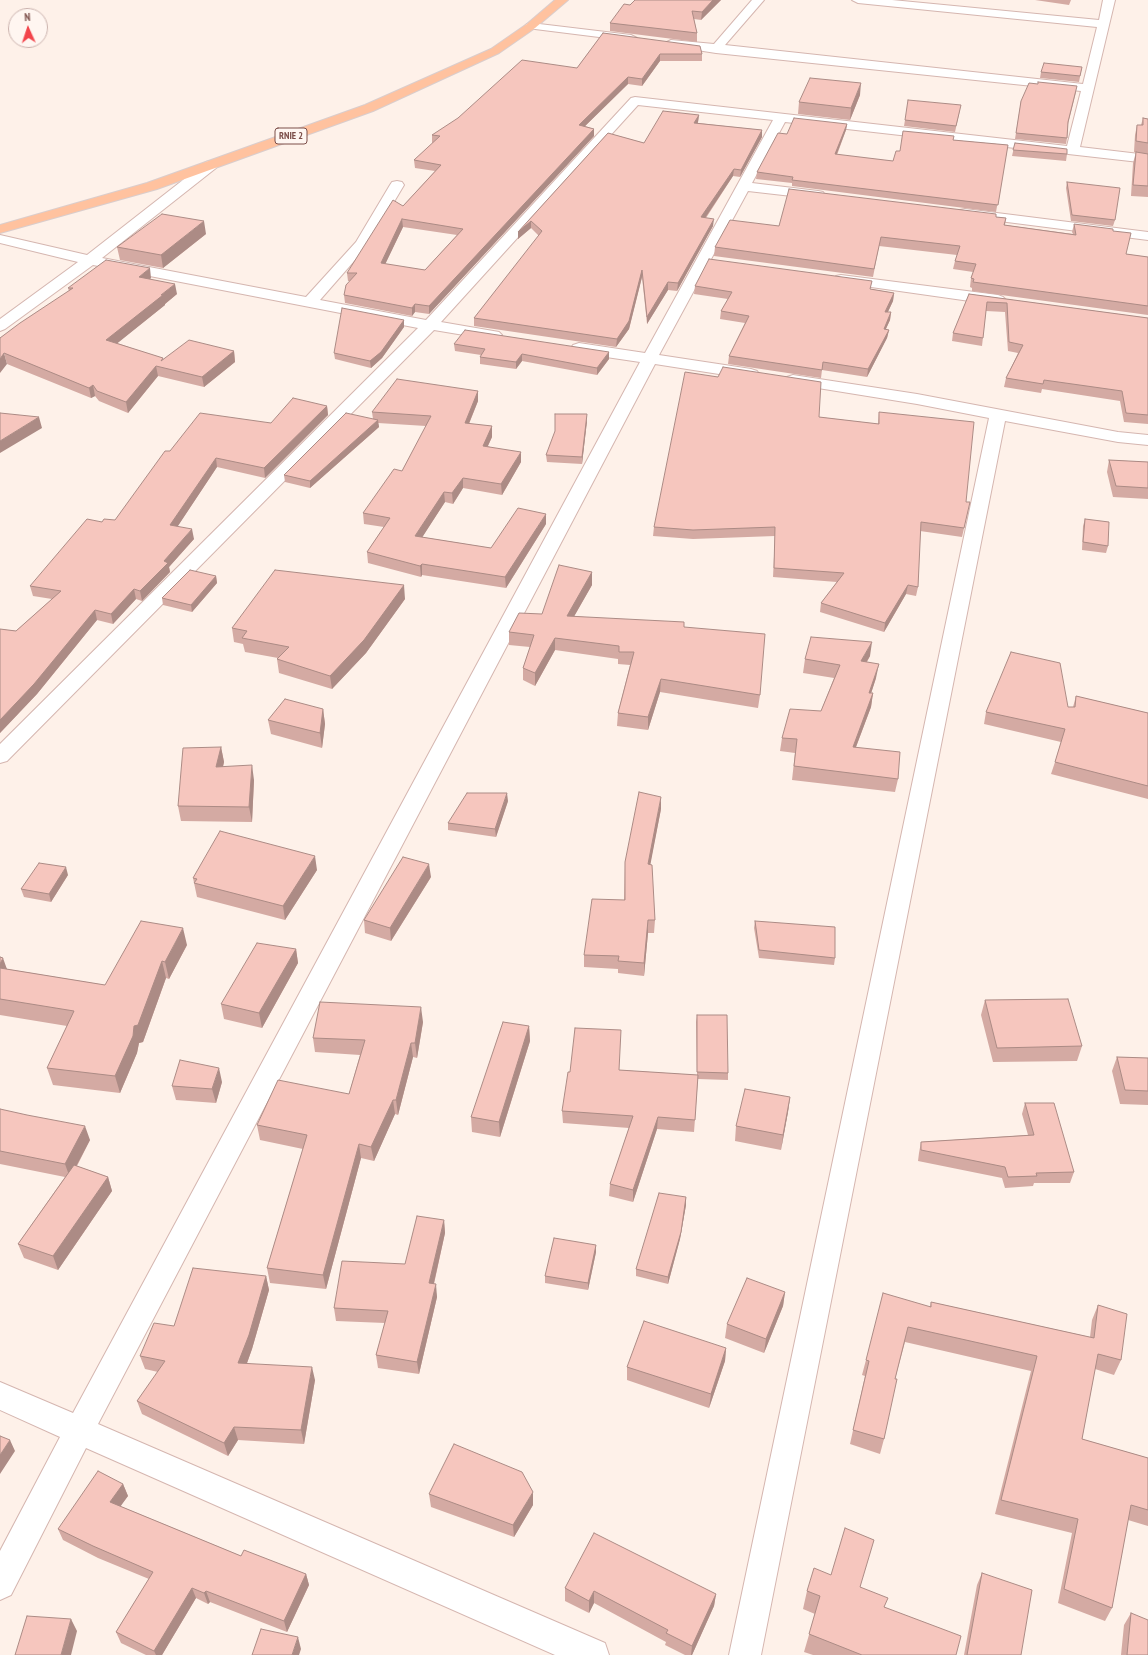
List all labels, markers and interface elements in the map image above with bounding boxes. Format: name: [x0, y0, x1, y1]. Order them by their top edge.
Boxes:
north arrow: [8, 8, 48, 48]
text: N: [24, 10, 31, 24]
road number: RNIE 2: [275, 128, 307, 144]

